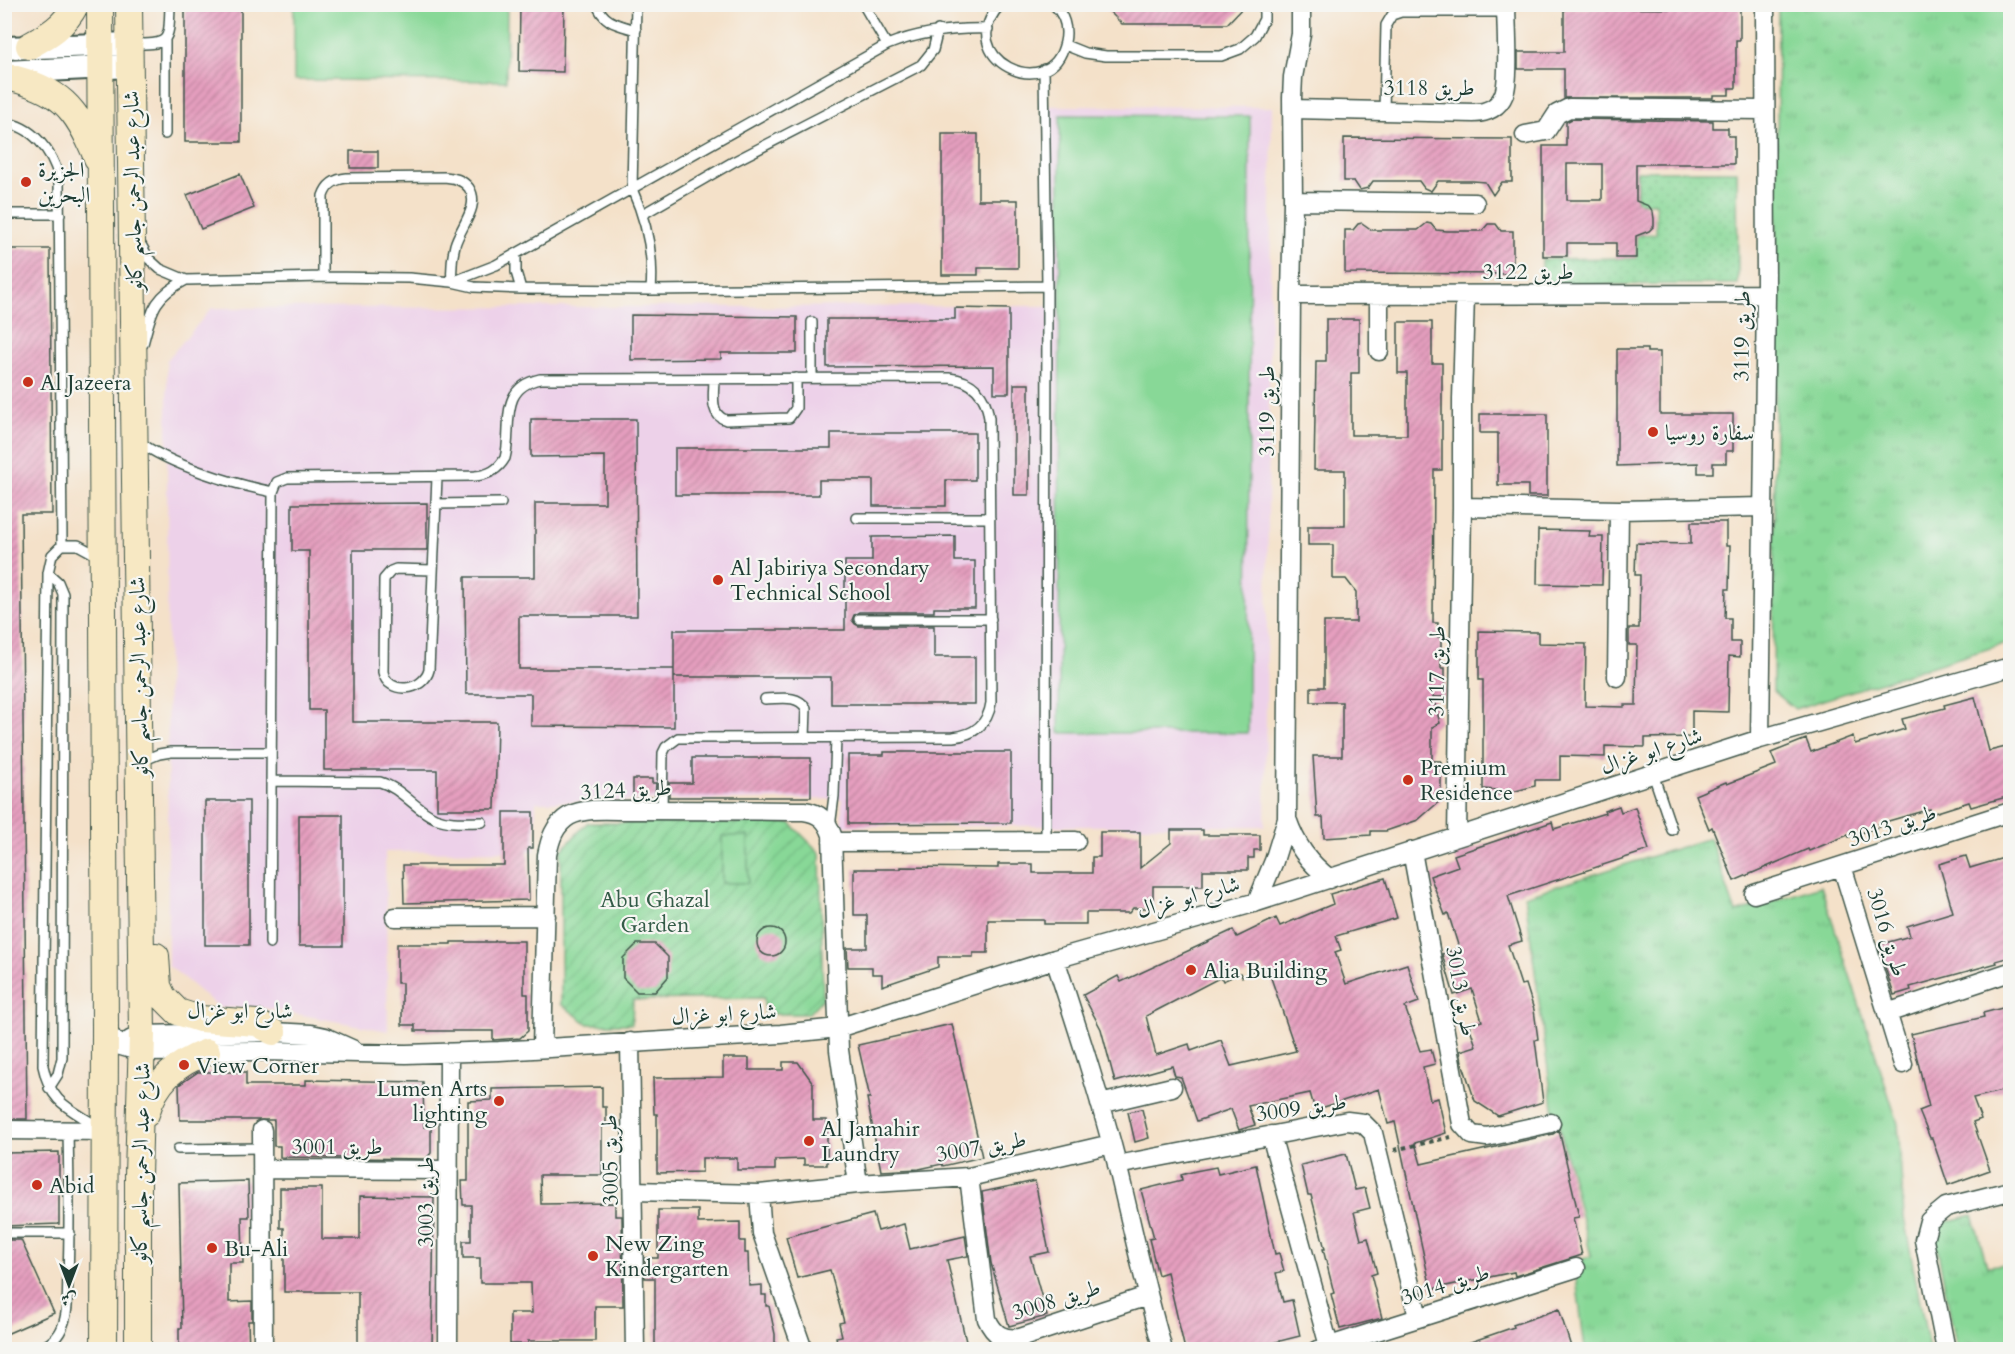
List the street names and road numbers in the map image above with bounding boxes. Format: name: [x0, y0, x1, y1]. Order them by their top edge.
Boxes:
street label: طريق 3118: [1383, 73, 1475, 103]
street label: شارع عبد الرحمن جاسم كانو: [116, 90, 156, 294]
street label: طريق 3122: [1482, 257, 1574, 287]
street label: طريق 3119: [1726, 290, 1758, 382]
street label: طريق 3119: [1252, 365, 1282, 457]
street label: شارع عبد الرحمن جاسم كانو: [122, 576, 162, 780]
street label: طريق 3117: [1421, 625, 1453, 717]
street label: شارع ابو غزال: [1597, 720, 1707, 784]
street label: طريق 3124: [580, 773, 672, 807]
street label: طريق 3013: [1844, 798, 1940, 854]
street label: شارع ابو غزال: [1133, 869, 1244, 928]
street label: طريق 3016: [1859, 884, 1915, 980]
street label: طريق 3013: [1438, 944, 1484, 1039]
street label: شارع ابو غزال: [187, 996, 293, 1029]
street label: شارع ابو غزال: [671, 996, 778, 1035]
street label: شارع عبد الرحمن جاسم كانو: [124, 1062, 164, 1266]
street label: طريق 3009: [1254, 1087, 1348, 1129]
street label: طريق 3005: [594, 1114, 626, 1206]
street label: طريق 3007: [934, 1124, 1029, 1170]
street label: طريق 3001: [291, 1132, 383, 1162]
street label: طريق 3003: [411, 1156, 441, 1248]
street label: طريق 3014: [1397, 1257, 1493, 1313]
street label: طريق 3008: [1008, 1272, 1104, 1328]

